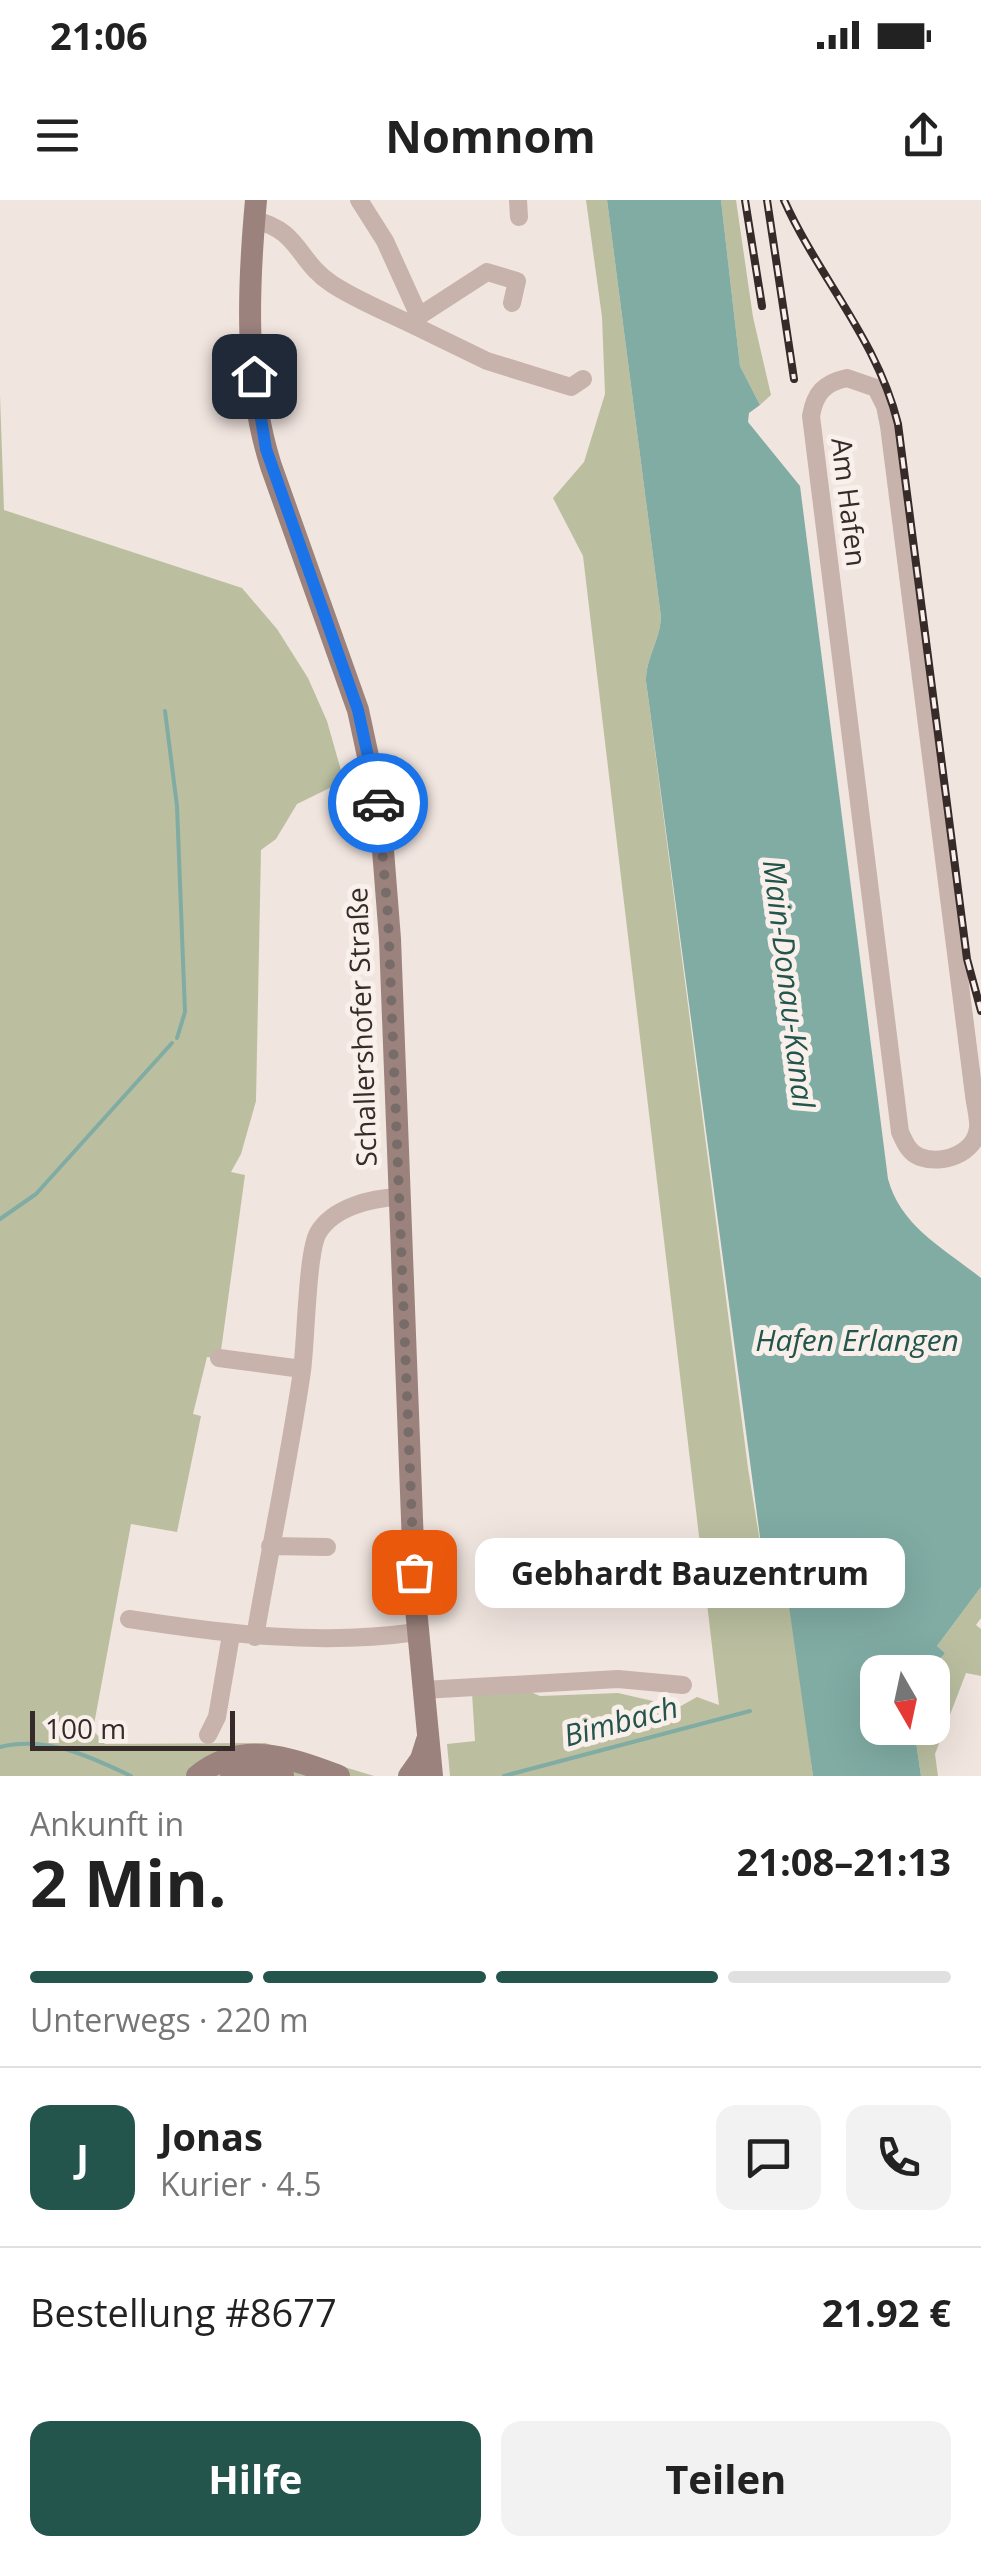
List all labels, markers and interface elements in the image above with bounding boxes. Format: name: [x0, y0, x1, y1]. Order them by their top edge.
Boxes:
text: 21:06: [50, 9, 148, 61]
text: Nomnom: [385, 105, 596, 166]
icon: menu: [30, 108, 85, 163]
icon: share: [896, 108, 951, 163]
pin: [212, 334, 297, 419]
icon: home: [227, 349, 282, 404]
street label: Am Hafen: [823, 435, 877, 568]
courier: [328, 753, 428, 853]
icon: car: [351, 776, 406, 831]
water label: Main-Donau-Kanal: [754, 857, 825, 1112]
street label: Schallershofer Straße: [337, 887, 385, 1167]
water label: Hafen Erlangen: [755, 1319, 959, 1360]
pin: [372, 1530, 457, 1615]
callout: Gebhardt Bauzentrum: [474, 1537, 904, 1607]
icon: bag: [387, 1545, 442, 1600]
text: Gebhardt Bauzentrum: [511, 1551, 869, 1594]
north arrow: [860, 1655, 950, 1745]
map controls: [860, 1655, 950, 1745]
water label: Bimbach: [559, 1686, 682, 1755]
scale bar: [30, 1706, 235, 1750]
text: 100 m: [45, 1709, 126, 1747]
text: Ankunft in: [30, 1802, 184, 1845]
text: 21:08–21:13: [737, 1835, 951, 1887]
text: 2 Min.: [30, 1838, 226, 1926]
text: Unterwegs · 220 m: [30, 1998, 309, 2041]
button: chat: [716, 2105, 821, 2210]
button: phone: [846, 2105, 951, 2210]
text: Jonas: [160, 2110, 263, 2162]
text: J: [76, 2131, 89, 2183]
text: Kurier · 4.5: [160, 2162, 321, 2205]
text: Bestellung #8677: [30, 2286, 337, 2338]
text: 21.92 €: [822, 2286, 951, 2338]
button: Hilfe: [30, 2421, 481, 2536]
button: Teilen: [501, 2421, 951, 2536]

